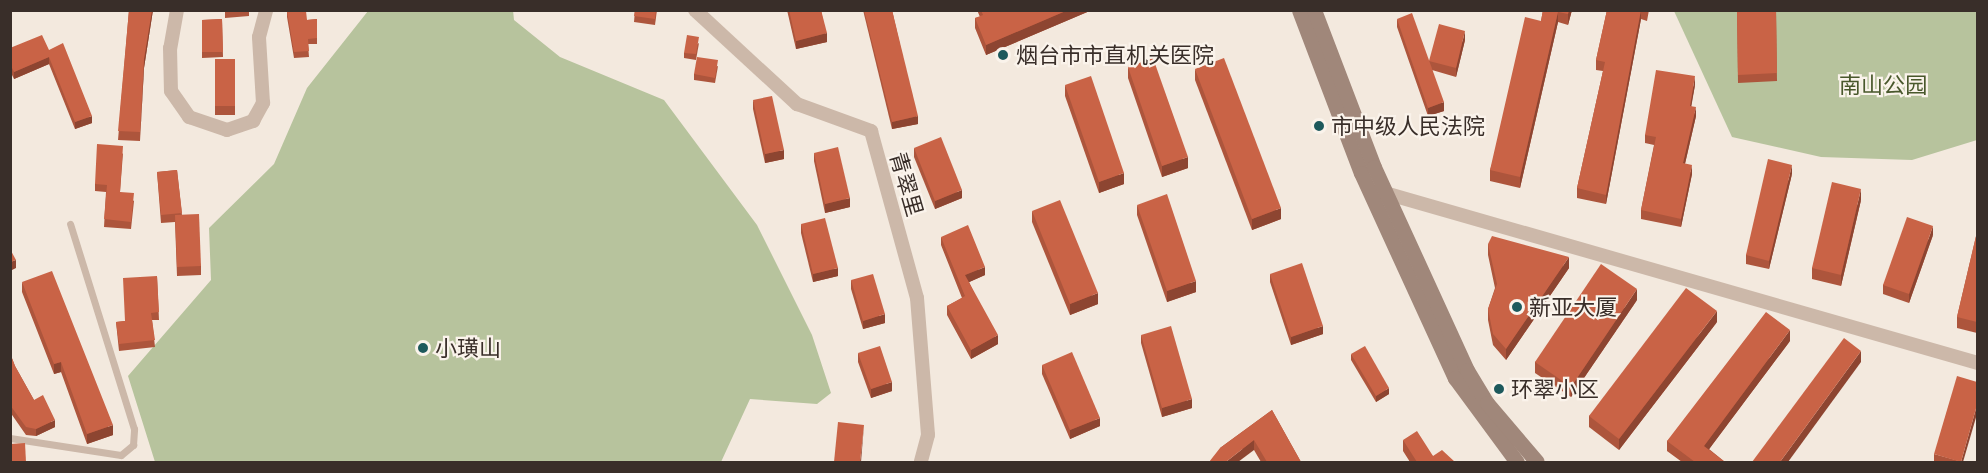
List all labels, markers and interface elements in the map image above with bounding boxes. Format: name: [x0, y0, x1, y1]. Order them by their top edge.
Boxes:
place label: 烟台市市直机关医院: [1016, 42, 1214, 68]
marker: 烟台市市直机关医院: [994, 46, 1012, 64]
park label: 南山公园: [1839, 72, 1927, 98]
place label: 市中级人民法院: [1331, 113, 1485, 139]
marker: 市中级人民法院: [1312, 119, 1326, 133]
street label: 青翠里: [885, 149, 929, 219]
place label: 新亚大厦: [1529, 294, 1617, 320]
marker: 新亚大厦: [1510, 300, 1524, 314]
place label: 小璜山: [435, 335, 501, 361]
marker: 小璜山: [416, 341, 430, 355]
place label: 环翠小区: [1511, 376, 1599, 402]
marker: 环翠小区: [1492, 382, 1506, 396]

